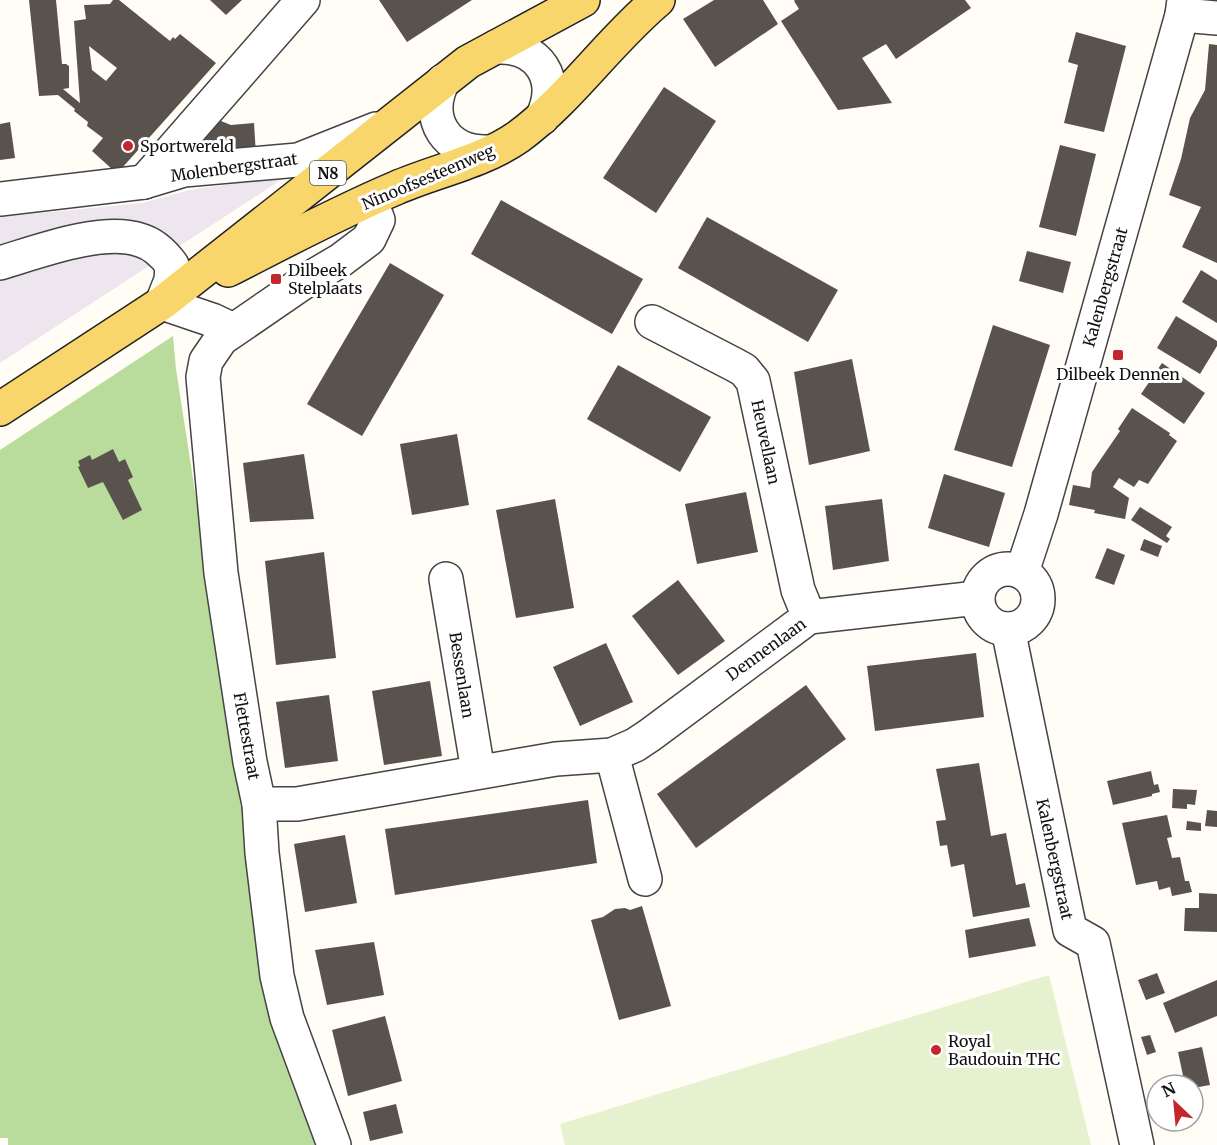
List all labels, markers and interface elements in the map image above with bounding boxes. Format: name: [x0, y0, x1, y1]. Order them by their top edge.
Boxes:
place label: Sportwereld: [140, 136, 234, 156]
marker: Sportwereld: [121, 139, 135, 153]
street label: Ninoofsesteenweg: [359, 140, 498, 214]
street label: Molenbergstraat: [169, 148, 300, 186]
road number: N8: [310, 161, 346, 185]
street label: Kalenbergstraat: [1078, 224, 1132, 349]
place label: Dilbeek Stelplaats: [288, 260, 362, 298]
marker: Dilbeek Stelplaats: [269, 272, 283, 286]
marker: Dilbeek Dennen: [1111, 348, 1125, 362]
place label: Dilbeek Dennen: [1056, 364, 1180, 384]
street label: Heuvellaan: [747, 398, 785, 486]
street label: Dennenlaan: [722, 613, 810, 685]
street label: Bessenlaan: [445, 630, 479, 720]
street label: Flettestraat: [229, 691, 265, 782]
street label: Kalenbergstraat: [1032, 797, 1078, 922]
place label: Royal Baudouin THC: [948, 1031, 1060, 1069]
marker: Royal Baudouin THC: [929, 1043, 943, 1057]
north arrow: [1145, 1073, 1205, 1133]
text: N: [1158, 1078, 1179, 1101]

